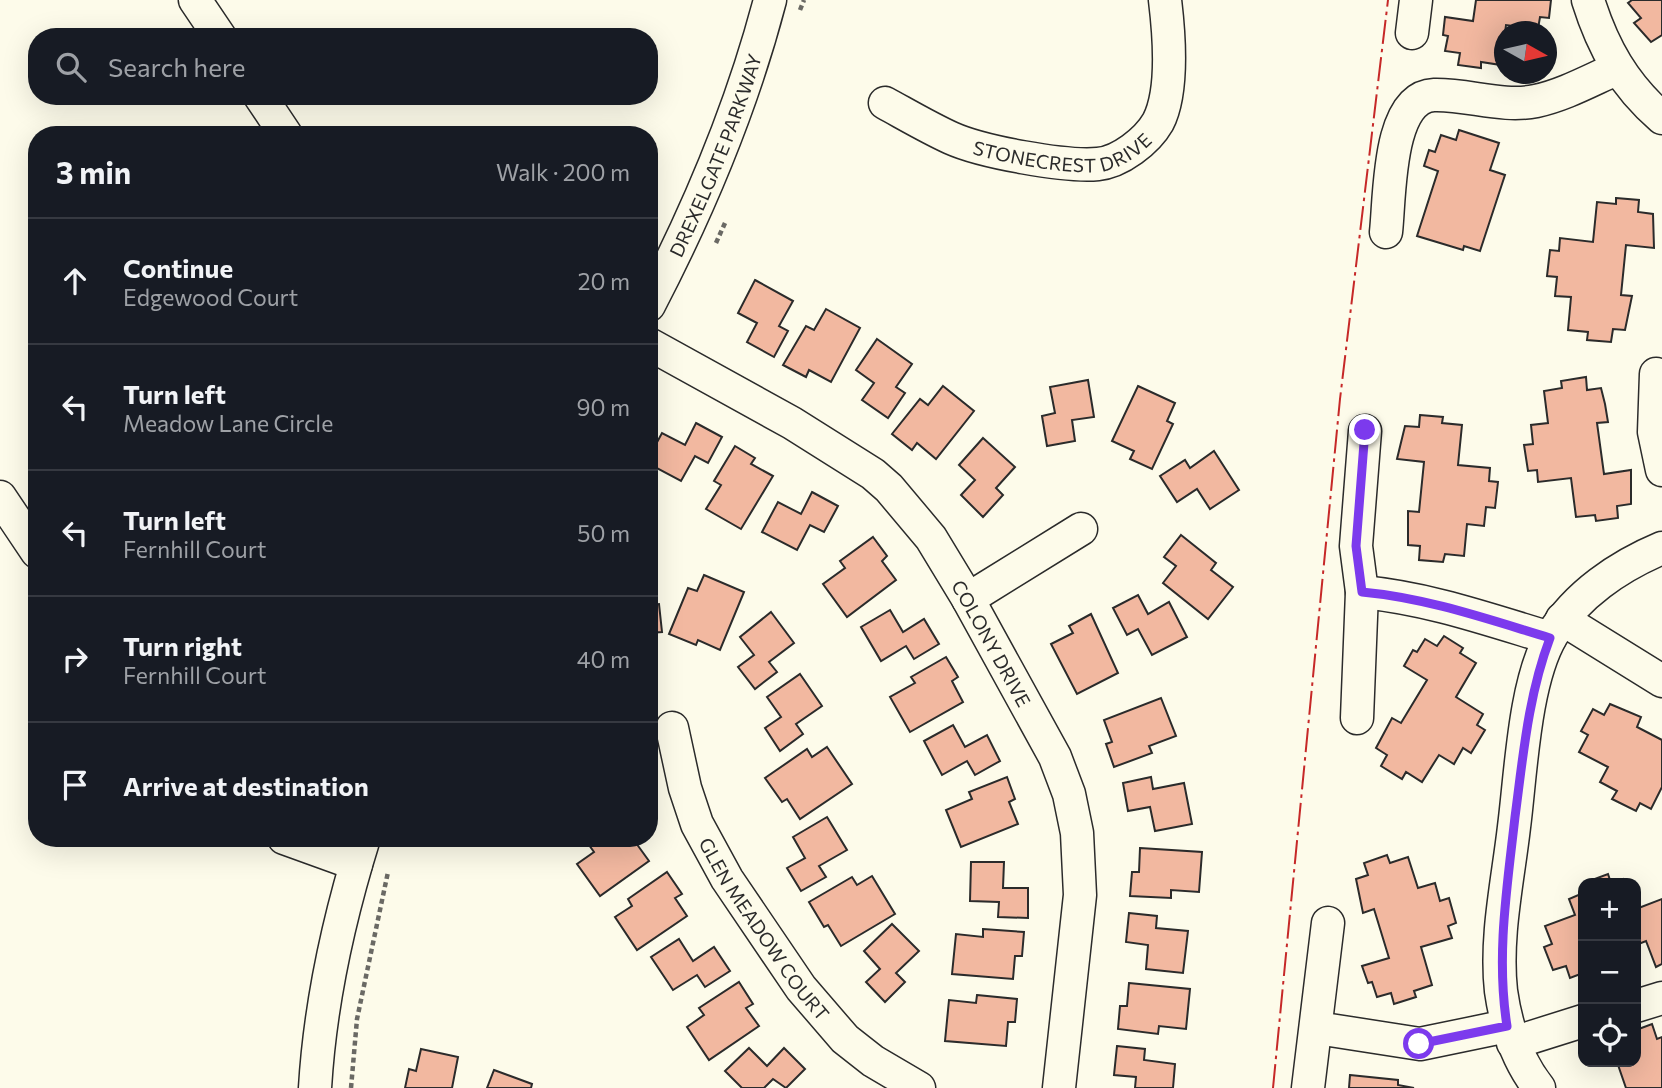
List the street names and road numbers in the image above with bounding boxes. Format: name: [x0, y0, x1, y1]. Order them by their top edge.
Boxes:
street label: DREXELGATE PARKWAY: [664, 51, 765, 260]
street label: STONECREST DRIVE: [971, 128, 1156, 176]
street label: COLONY DRIVE: [947, 575, 1036, 710]
street label: GLEN MEADOW COURT: [695, 833, 835, 1024]

